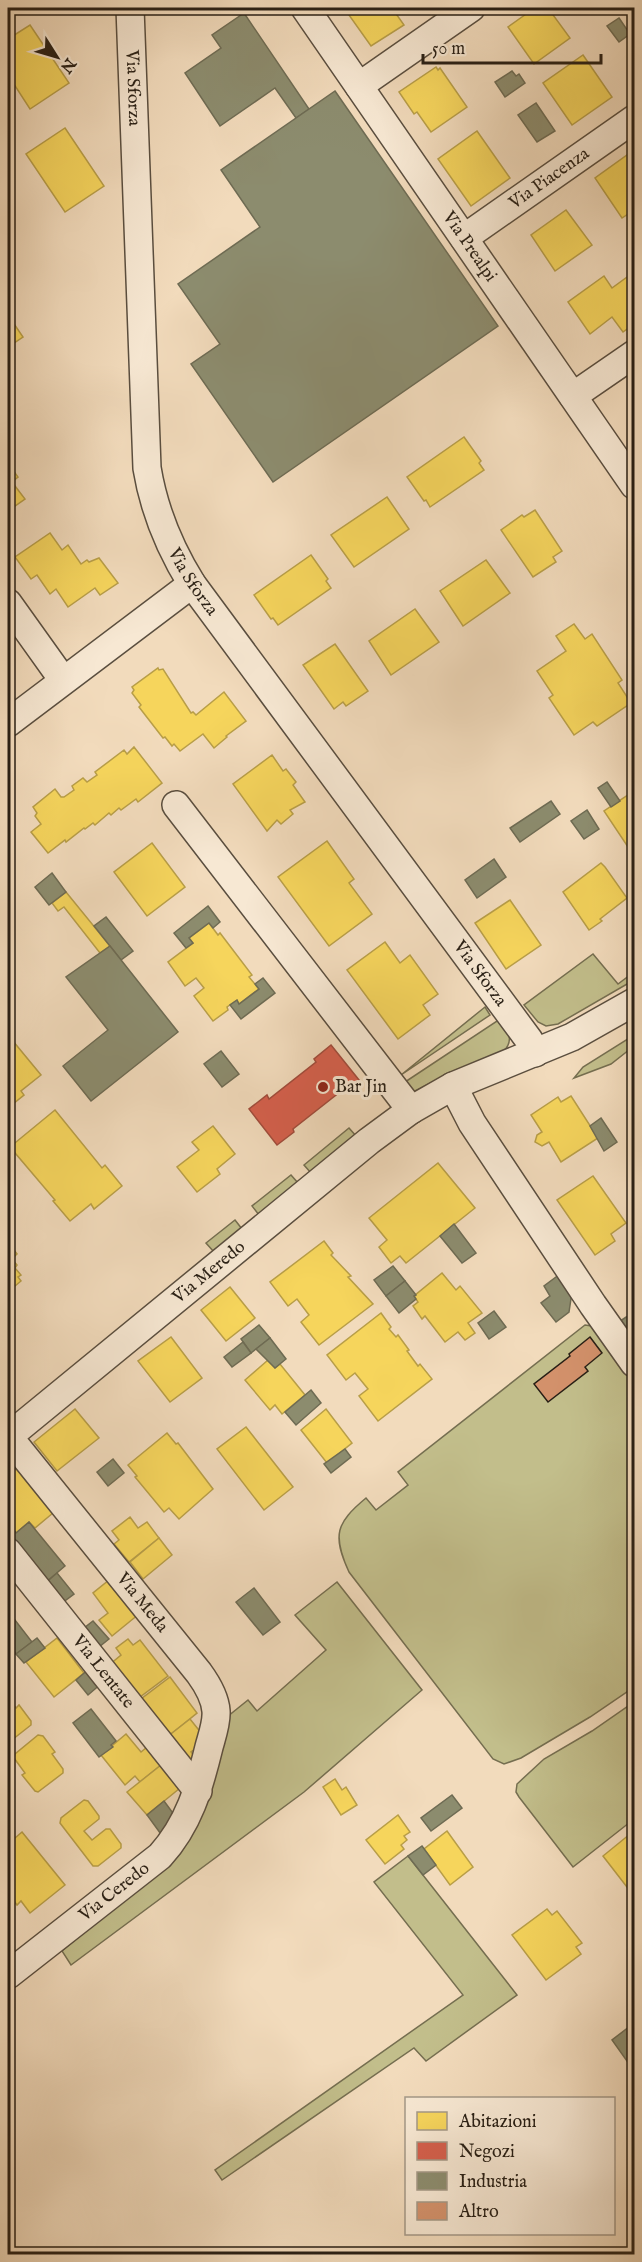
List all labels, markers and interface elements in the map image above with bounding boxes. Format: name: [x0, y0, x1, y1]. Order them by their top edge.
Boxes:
north arrow: [27, 27, 87, 87]
scale bar: [423, 27, 602, 65]
text: 50 m: [432, 38, 465, 61]
street label: Via Sforza: [120, 48, 146, 127]
text: N: [55, 52, 80, 76]
street label: Via Piacenza: [504, 142, 594, 215]
street label: Via Prealpi: [437, 206, 502, 287]
street label: Via Sforza: [162, 543, 223, 620]
street label: Via Sforza: [447, 935, 512, 1011]
place label: Bar Jin: [335, 1076, 387, 1099]
marker: Bar Jin: [316, 1080, 330, 1094]
street label: Via Meredo: [167, 1235, 250, 1309]
street label: Via Meda: [110, 1568, 173, 1638]
street label: Via Lentate: [66, 1630, 139, 1713]
street label: Via Ceredo: [73, 1857, 155, 1927]
legend: [405, 2097, 615, 2235]
text: Abitazioni: [458, 2111, 537, 2134]
text: Negozi: [459, 2141, 515, 2164]
text: Industria: [459, 2171, 527, 2194]
text: Altro: [458, 2201, 499, 2224]

